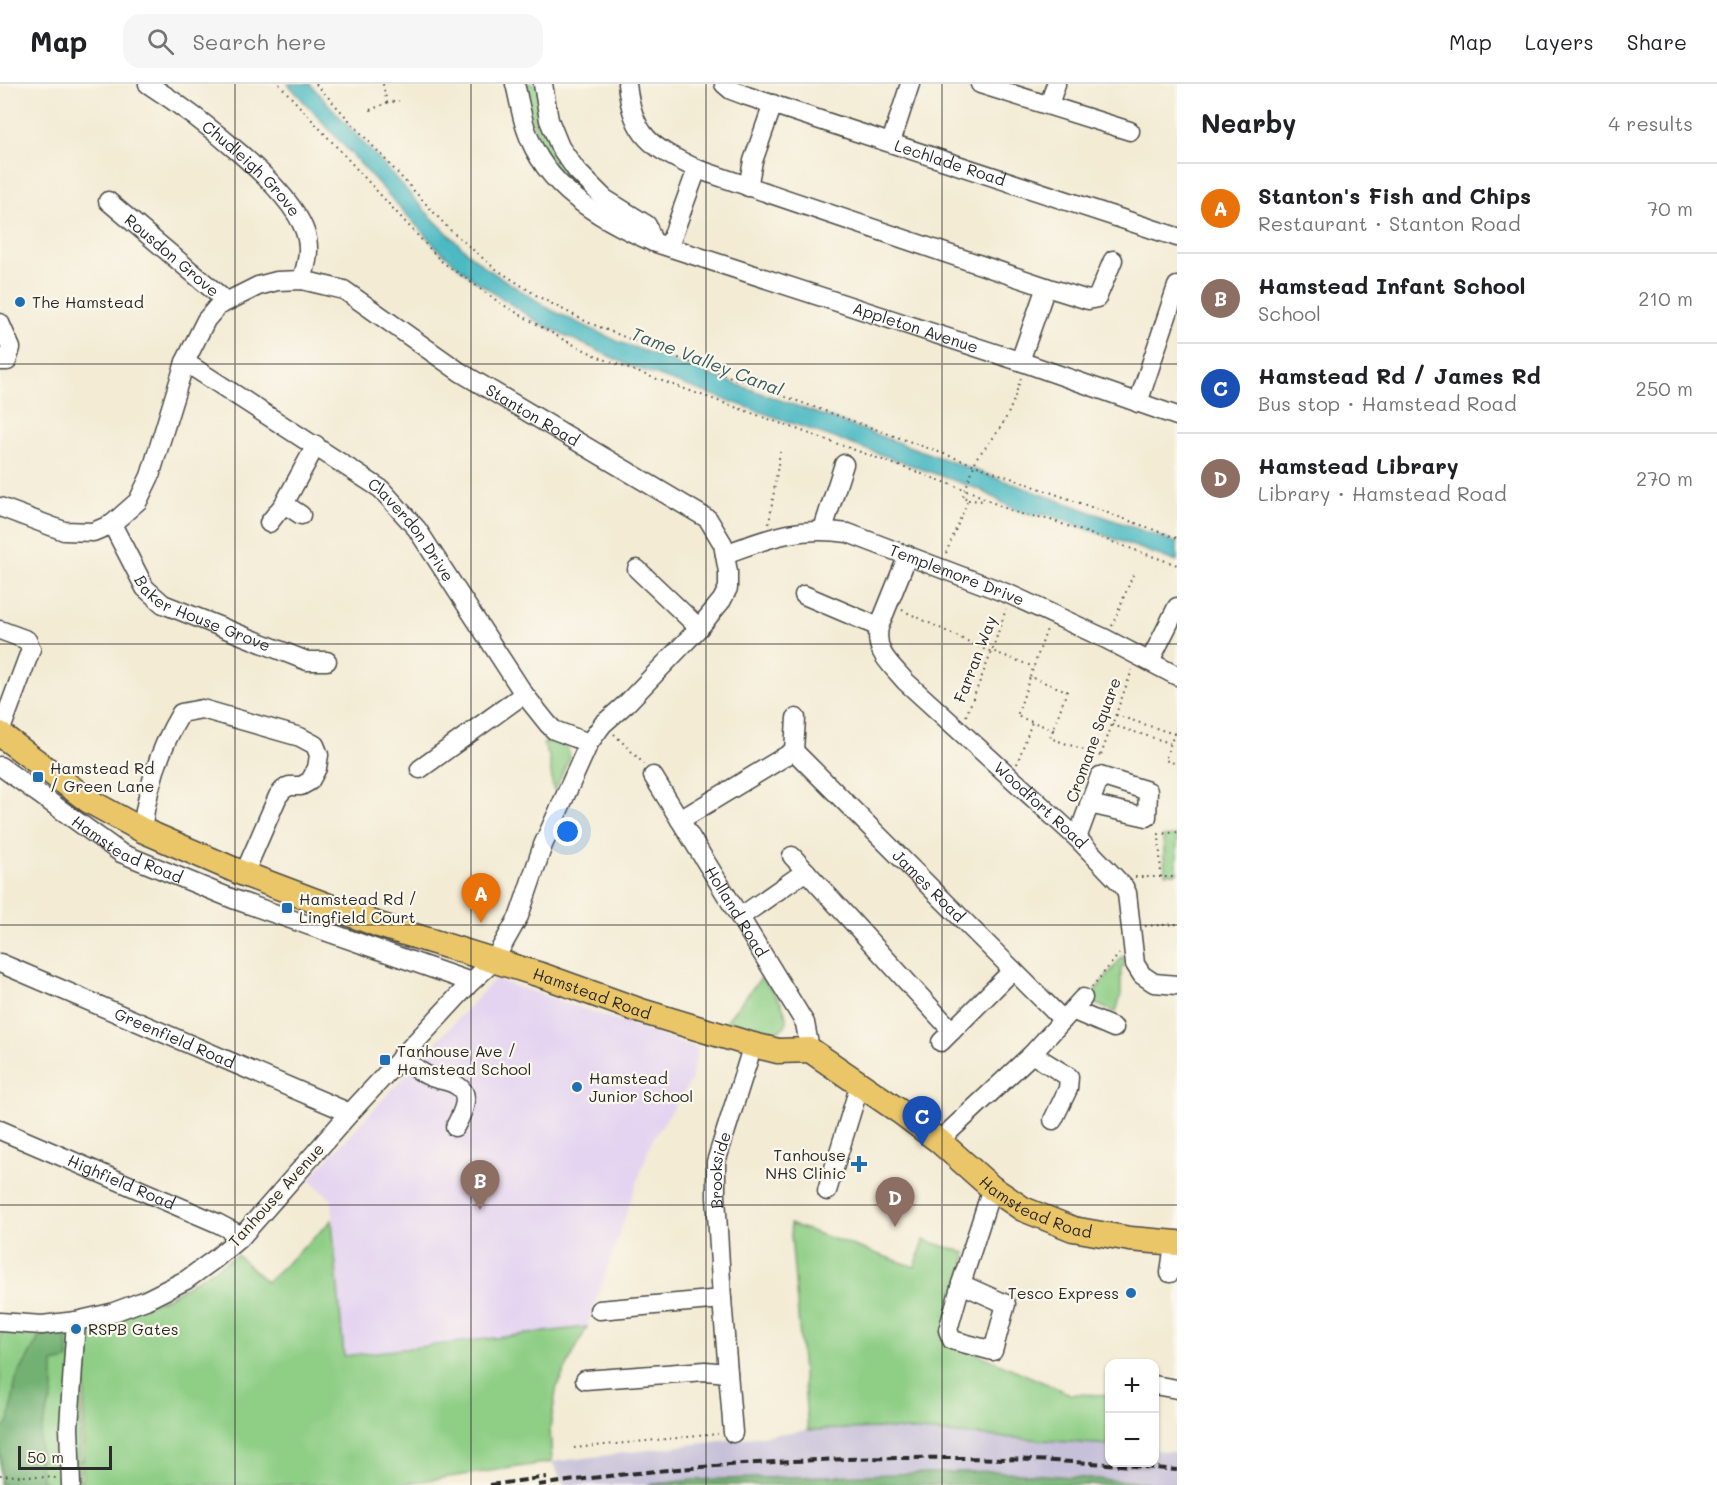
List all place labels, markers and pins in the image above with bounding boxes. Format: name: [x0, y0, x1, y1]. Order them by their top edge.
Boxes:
place label: The Hamstead: [32, 291, 144, 312]
marker: The Hamstead: [13, 295, 27, 309]
place label: Hamstead Rd / Green Lane: [50, 757, 154, 796]
marker: Hamstead Rd / Green Lane: [31, 770, 45, 784]
pin: A: [462, 874, 500, 923]
place label: Hamstead Rd / Lingfield Court: [299, 888, 417, 927]
marker: Hamstead Rd / Lingfield Court: [280, 901, 294, 915]
place label: Tanhouse Ave / Hamstead School: [397, 1040, 532, 1079]
marker: Tanhouse Ave / Hamstead School: [378, 1053, 392, 1067]
place label: Hamstead Junior School: [589, 1067, 693, 1106]
marker: Hamstead Junior School: [570, 1080, 584, 1094]
pin: C: [902, 1096, 942, 1146]
place label: Tanhouse NHS Clinic: [765, 1144, 846, 1183]
marker: Tanhouse NHS Clinic: [850, 1155, 868, 1173]
pin: B: [460, 1160, 500, 1210]
pin: D: [876, 1178, 914, 1227]
place label: Tesco Express: [1008, 1282, 1119, 1303]
marker: Tesco Express: [1124, 1286, 1138, 1300]
place label: RSPB Gates: [88, 1318, 179, 1339]
marker: RSPB Gates: [69, 1322, 83, 1336]

